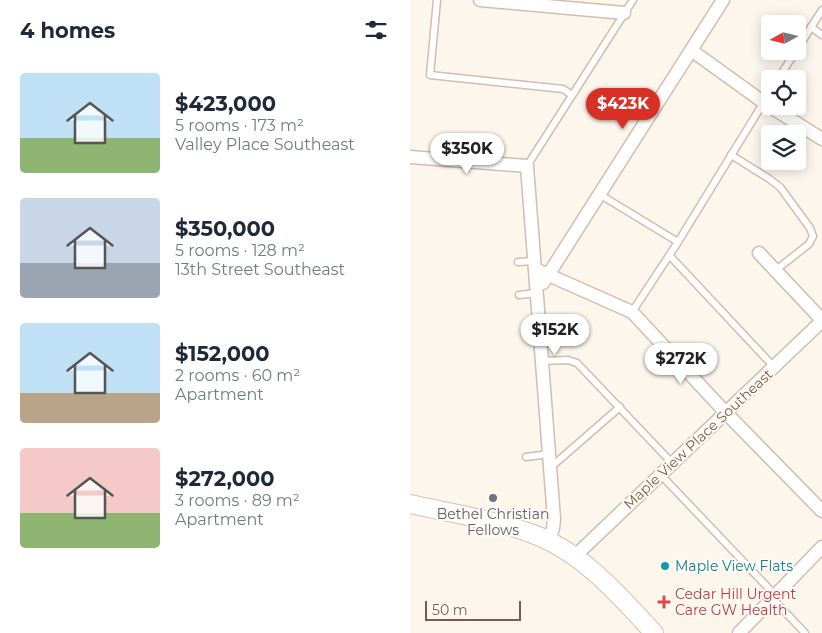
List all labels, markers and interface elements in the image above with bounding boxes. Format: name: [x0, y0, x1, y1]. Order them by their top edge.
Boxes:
north arrow: [761, 15, 806, 60]
map controls: [761, 15, 806, 170]
icon: filters: [362, 16, 390, 44]
text: 4 homes: [20, 18, 115, 43]
button: locate: [761, 70, 806, 115]
pin: $423K: [588, 88, 658, 130]
text: $423,000: [175, 91, 276, 116]
icon: home: [60, 93, 120, 153]
text: $423K: [597, 94, 649, 113]
text: 5 rooms · 173 m²: [175, 116, 304, 135]
button: layers: [761, 125, 806, 170]
pin: $350K: [432, 132, 502, 175]
text: Valley Place Southeast: [175, 135, 355, 154]
text: $350K: [441, 139, 493, 158]
text: $350,000: [175, 216, 275, 241]
icon: home: [60, 218, 120, 278]
text: 5 rooms · 128 m²: [175, 241, 305, 260]
text: 13th Street Southeast: [175, 260, 345, 279]
pin: $152K: [520, 314, 590, 356]
text: $152K: [531, 320, 579, 339]
text: $152,000: [175, 341, 269, 366]
pin: $272K: [646, 342, 716, 385]
icon: home: [60, 343, 120, 403]
text: $272K: [656, 349, 706, 368]
street label: Maple View Place Southeast: [620, 365, 777, 513]
text: 2 rooms · 60 m²: [175, 366, 300, 385]
text: Apartment: [175, 385, 264, 404]
text: $272,000: [175, 466, 274, 491]
icon: home: [60, 468, 120, 528]
text: 3 rooms · 89 m²: [175, 491, 300, 510]
marker: Bethel Christian Fellows: [487, 492, 499, 504]
place label: Bethel Christian Fellows: [437, 505, 549, 539]
text: Apartment: [175, 510, 264, 529]
place label: Maple View Flats: [675, 557, 793, 575]
marker: Maple View Flats: [659, 560, 671, 572]
place label: Cedar Hill Urgent Care GW Health: [675, 585, 796, 619]
marker: Cedar Hill Urgent Care GW Health: [657, 595, 671, 609]
scale bar: [425, 598, 521, 621]
text: 50 m: [432, 601, 468, 619]

